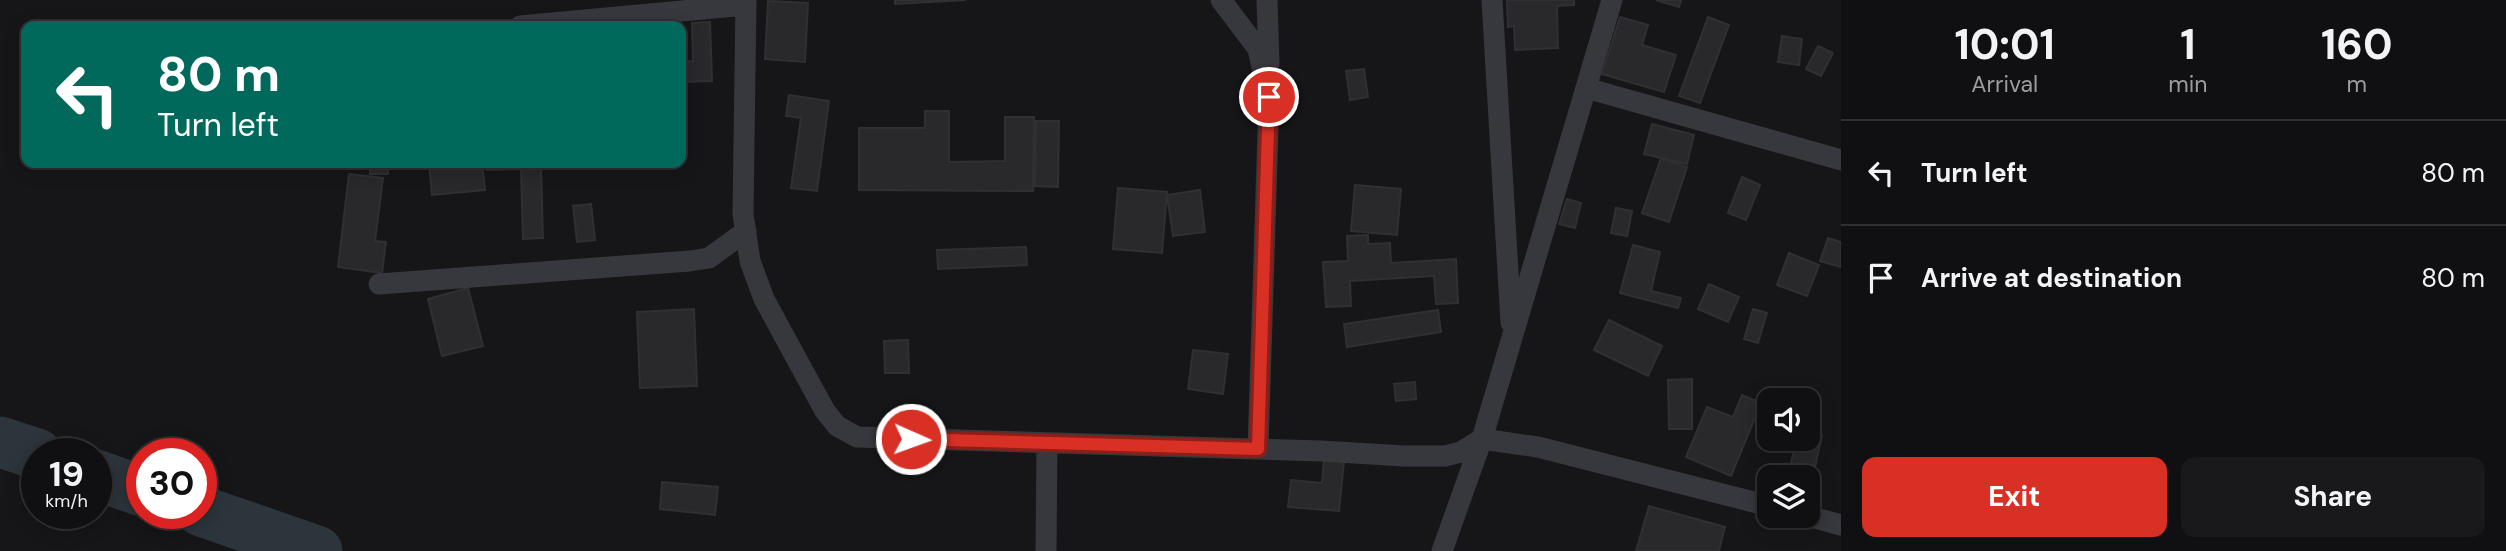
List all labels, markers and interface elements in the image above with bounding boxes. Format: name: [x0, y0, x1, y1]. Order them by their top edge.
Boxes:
text: 10:01: [1954, 17, 2055, 72]
text: 1: [2180, 17, 2196, 72]
text: 160: [2321, 17, 2393, 72]
text: 80 m: [157, 42, 280, 106]
icon: left: [42, 49, 133, 140]
pin: [1239, 67, 1299, 127]
text: Arrival: [1971, 69, 2038, 99]
text: min: [2168, 69, 2208, 99]
text: m: [2347, 69, 2367, 99]
icon: arrive: [1250, 78, 1288, 116]
text: Turn left: [157, 104, 279, 146]
icon: left: [1862, 154, 1900, 192]
text: Turn left: [1921, 156, 2028, 190]
text: 80 m: [2421, 156, 2485, 190]
icon: arrive: [1862, 259, 1900, 297]
text: Arrive at destination: [1921, 261, 2182, 295]
text: 80 m: [2421, 261, 2485, 295]
map controls: [1757, 388, 1820, 528]
button: sound: [1757, 388, 1820, 451]
position arrow: [874, 402, 948, 476]
speed limit sign: 30: [126, 438, 217, 529]
text: 19: [49, 451, 84, 497]
button: Exit: [1862, 457, 2167, 537]
button: Share: [2181, 457, 2485, 537]
button: layers: [1757, 465, 1820, 528]
text: km/h: [45, 489, 88, 513]

